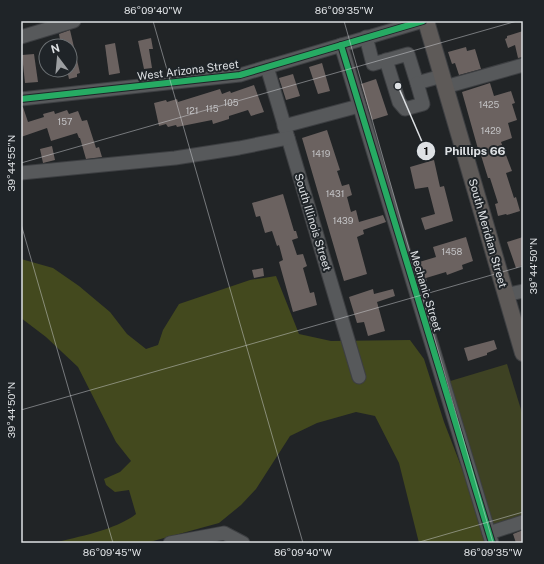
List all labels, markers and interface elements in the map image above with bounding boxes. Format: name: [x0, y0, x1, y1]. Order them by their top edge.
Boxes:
text: 86°09'40"W: [124, 4, 183, 16]
text: 86°09'35"W: [315, 4, 374, 16]
north arrow: [38, 38, 78, 78]
text: N: [49, 41, 61, 55]
street label: West Arizona Street: [137, 58, 239, 82]
house number: 105: [224, 97, 239, 108]
house number: 1425: [479, 99, 499, 110]
house number: 115: [205, 103, 219, 114]
house number: 121: [186, 105, 198, 116]
house number: 157: [58, 116, 72, 127]
house number: 1429: [481, 125, 502, 136]
text: 39°44'55"N: [5, 135, 17, 191]
callout: Phillips 66: [416, 139, 513, 163]
text: 1: [423, 144, 429, 158]
text: Phillips 66: [444, 144, 506, 158]
house number: 1419: [312, 148, 331, 159]
street label: South Illinois Street: [292, 172, 334, 272]
street label: South Meridian Street: [467, 177, 509, 289]
house number: 1431: [326, 188, 344, 199]
house number: 1439: [333, 215, 354, 226]
text: 39°44'50"N: [527, 238, 539, 294]
house number: 1458: [442, 246, 463, 257]
street label: Mechanic Street: [408, 249, 444, 333]
text: 39°44'50"N: [5, 382, 17, 438]
text: 86°09'45"W: [83, 546, 142, 558]
text: 86°09'40"W: [274, 546, 333, 558]
text: 86°09'35"W: [464, 546, 523, 558]

